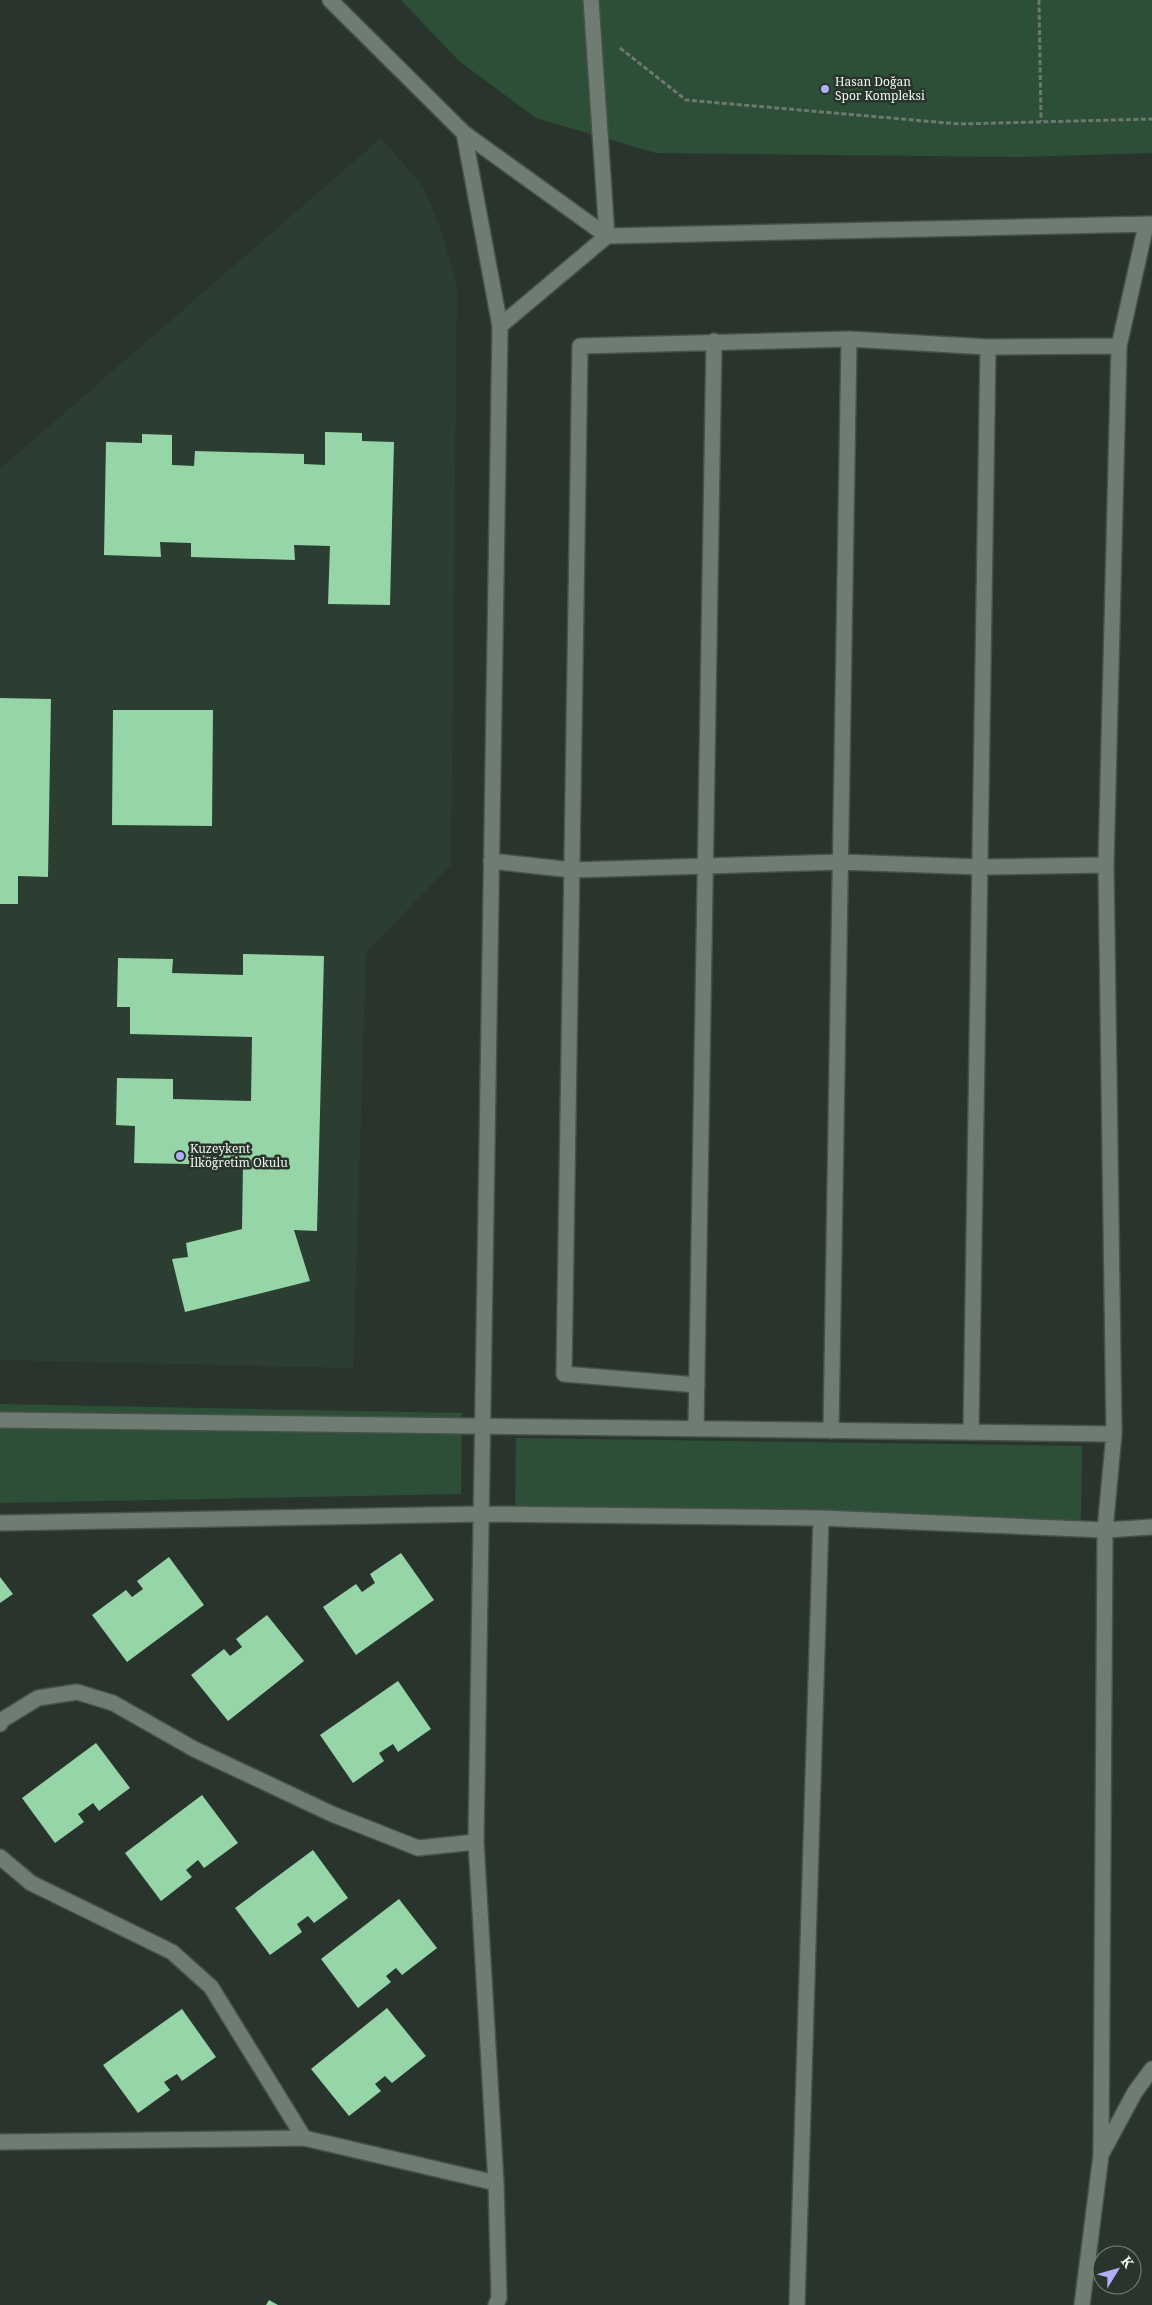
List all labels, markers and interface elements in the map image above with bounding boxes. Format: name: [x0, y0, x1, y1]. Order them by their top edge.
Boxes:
place label: Hasan Doğan Spor Kompleksi: [835, 73, 925, 104]
marker: Hasan Doğan Spor Kompleksi: [819, 83, 831, 95]
place label: Kuzeykent İlköğretim Okulu: [190, 1140, 288, 1171]
marker: Kuzeykent İlköğretim Okulu: [174, 1150, 186, 1162]
north arrow: [1092, 2245, 1142, 2295]
text: K: [1117, 2252, 1139, 2272]

